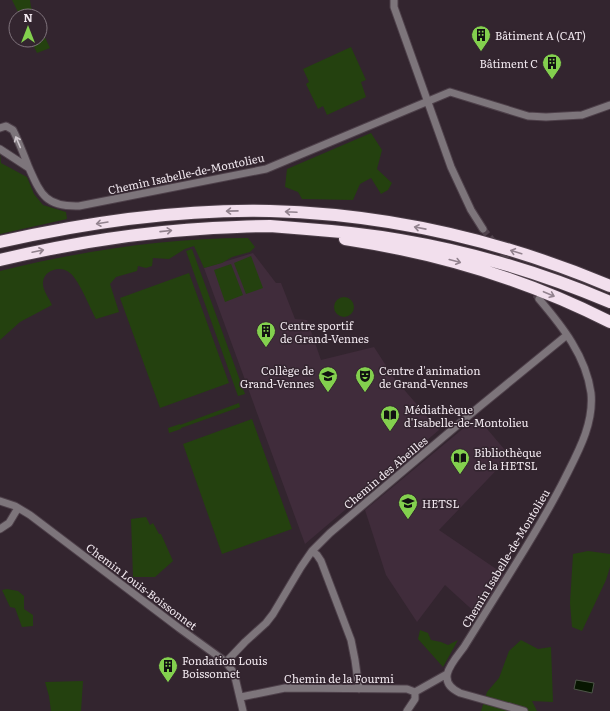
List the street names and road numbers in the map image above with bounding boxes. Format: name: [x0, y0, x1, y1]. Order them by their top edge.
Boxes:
street label: Chemin Isabelle-de-Montolieu: [106, 149, 266, 197]
street label: Chemin des Abeilles: [340, 432, 430, 512]
street label: Chemin Isabelle-de-Montolieu: [457, 486, 553, 630]
street label: Chemin Louis-Boissonnet: [83, 539, 201, 633]
street label: Chemin de la Fourmi: [284, 670, 394, 686]

